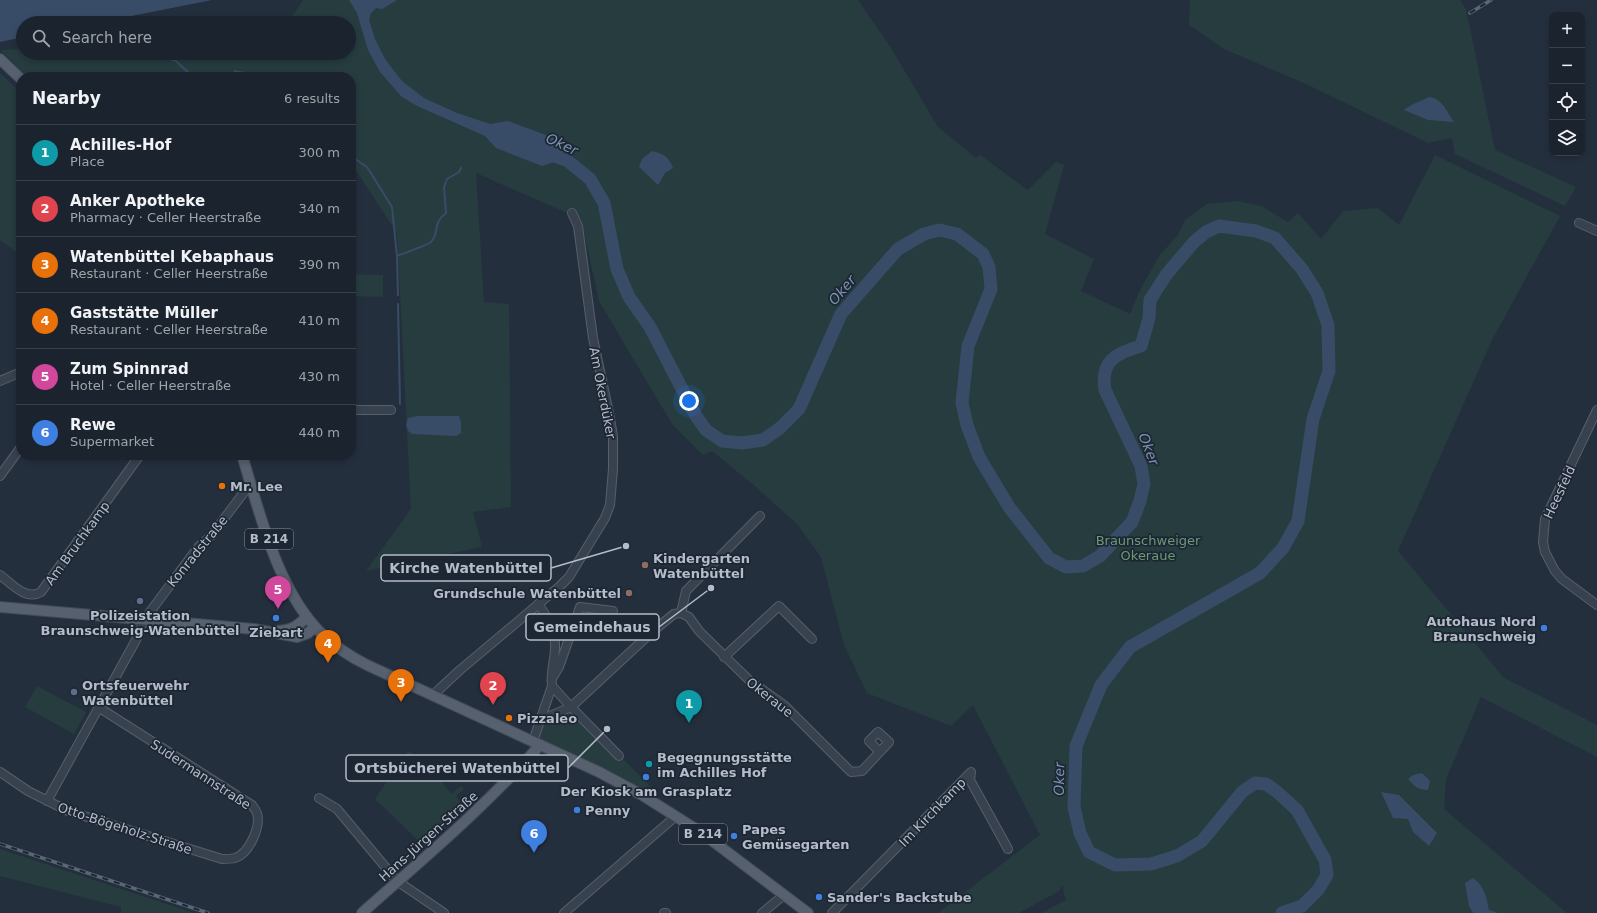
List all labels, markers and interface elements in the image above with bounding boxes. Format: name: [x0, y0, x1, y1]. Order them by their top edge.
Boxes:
map controls: [1549, 12, 1585, 156]
button: +: [1549, 12, 1585, 48]
search box: [16, 16, 356, 60]
icon: search: [30, 27, 52, 49]
text: Search here: [62, 29, 152, 47]
button: −: [1549, 48, 1585, 84]
button: locate: [1549, 84, 1585, 120]
text: Nearby: [32, 88, 101, 108]
text: 6 results: [284, 91, 340, 106]
button: layers: [1549, 120, 1585, 156]
water label: Oker: [543, 130, 582, 159]
text: Achilles-Hof: [70, 136, 171, 154]
text: 1: [40, 145, 50, 160]
text: 300 m: [298, 145, 340, 160]
text: Place: [70, 154, 105, 169]
text: Anker Apotheke: [70, 192, 205, 210]
text: 2: [40, 201, 50, 216]
text: 340 m: [298, 201, 340, 216]
text: Pharmacy · Celler Heerstraße: [70, 210, 261, 225]
text: Watenbüttel Kebaphaus: [70, 248, 274, 266]
text: 3: [40, 257, 50, 272]
text: 390 m: [298, 257, 340, 272]
text: Restaurant · Celler Heerstraße: [70, 266, 268, 281]
water label: Oker: [825, 271, 860, 308]
text: Gaststätte Müller: [70, 304, 218, 322]
text: 4: [40, 313, 50, 328]
text: 410 m: [298, 313, 340, 328]
text: Restaurant · Celler Heerstraße: [70, 322, 268, 337]
street label: Am Okerdüker: [586, 346, 619, 441]
text: Zum Spinnrad: [70, 360, 189, 378]
text: 5: [40, 369, 50, 384]
text: 430 m: [298, 369, 340, 384]
text: Hotel · Celler Heerstraße: [70, 378, 231, 393]
your location: [679, 391, 699, 411]
text: Rewe: [70, 416, 116, 434]
text: 6: [40, 425, 50, 440]
text: 440 m: [298, 425, 340, 440]
water label: Oker: [1136, 430, 1163, 469]
text: Supermarket: [70, 434, 154, 449]
street label: Heesfeld: [1541, 463, 1578, 521]
place label: Mr. Lee: [230, 479, 283, 494]
marker: Mr. Lee: [217, 481, 227, 491]
street label: Am Bruchkamp: [42, 499, 113, 588]
street label: Konradstraße: [164, 513, 231, 590]
road number: B 214: [245, 529, 293, 549]
park label: Braunschweiger Okeraue: [1096, 533, 1201, 563]
place label: Kindergarten Watenbüttel: [653, 551, 750, 581]
callout: Kirche Watenbüttel: [381, 555, 551, 581]
text: Kirche Watenbüttel: [389, 560, 543, 576]
marker: Kindergarten Watenbüttel: [640, 560, 650, 570]
pin: 5: [265, 576, 291, 609]
place label: Grundschule Watenbüttel: [433, 586, 621, 601]
marker: Grundschule Watenbüttel: [624, 588, 634, 598]
marker: Polizeistation Braunschweig-Watenbüttel: [135, 596, 145, 606]
place label: Polizeistation Braunschweig-Watenbüttel: [41, 608, 239, 638]
marker: Ziebart: [271, 613, 281, 623]
callout: Gemeindehaus: [526, 614, 659, 640]
place label: Autohaus Nord Braunschweig: [1426, 614, 1536, 644]
text: Gemeindehaus: [533, 619, 651, 635]
marker: Autohaus Nord Braunschweig: [1539, 623, 1549, 633]
place label: Ziebart: [249, 625, 303, 640]
pin: 4: [315, 630, 341, 663]
pin: 3: [388, 669, 414, 702]
pin: 2: [480, 672, 506, 705]
street label: Okeraue: [743, 675, 796, 720]
place label: Ortsfeuerwehr Watenbüttel: [82, 678, 189, 708]
marker: Ortsfeuerwehr Watenbüttel: [69, 687, 79, 697]
pin: 1: [676, 690, 702, 723]
place label: Pizzaleo: [517, 711, 577, 726]
marker: Pizzaleo: [504, 713, 514, 723]
street label: Sudermannstraße: [148, 736, 254, 812]
place label: Begegnungsstätte im Achilles Hof: [657, 750, 792, 780]
callout: Ortsbücherei Watenbüttel: [346, 755, 568, 781]
marker: Begegnungsstätte im Achilles Hof: [644, 759, 654, 769]
text: Ortsbücherei Watenbüttel: [354, 760, 560, 776]
water label: Oker: [1051, 761, 1067, 796]
marker: Der Kiosk am Grasplatz: [641, 772, 651, 782]
street label: Im Kirchkamp: [896, 775, 969, 850]
place label: Der Kiosk am Grasplatz: [560, 784, 732, 799]
street label: Hans-Jürgen-Straße: [376, 788, 481, 885]
street label: Otto-Bögeholz-Straße: [56, 800, 194, 857]
place label: Penny: [585, 803, 631, 818]
marker: Penny: [572, 805, 582, 815]
pin: 6: [521, 820, 547, 853]
place label: Papes Gemüsegarten: [742, 822, 850, 852]
road number: B 214: [679, 824, 727, 844]
marker: Papes Gemüsegarten: [729, 831, 739, 841]
place label: Sander's Backstube: [827, 890, 972, 905]
marker: Sander's Backstube: [814, 892, 824, 902]

